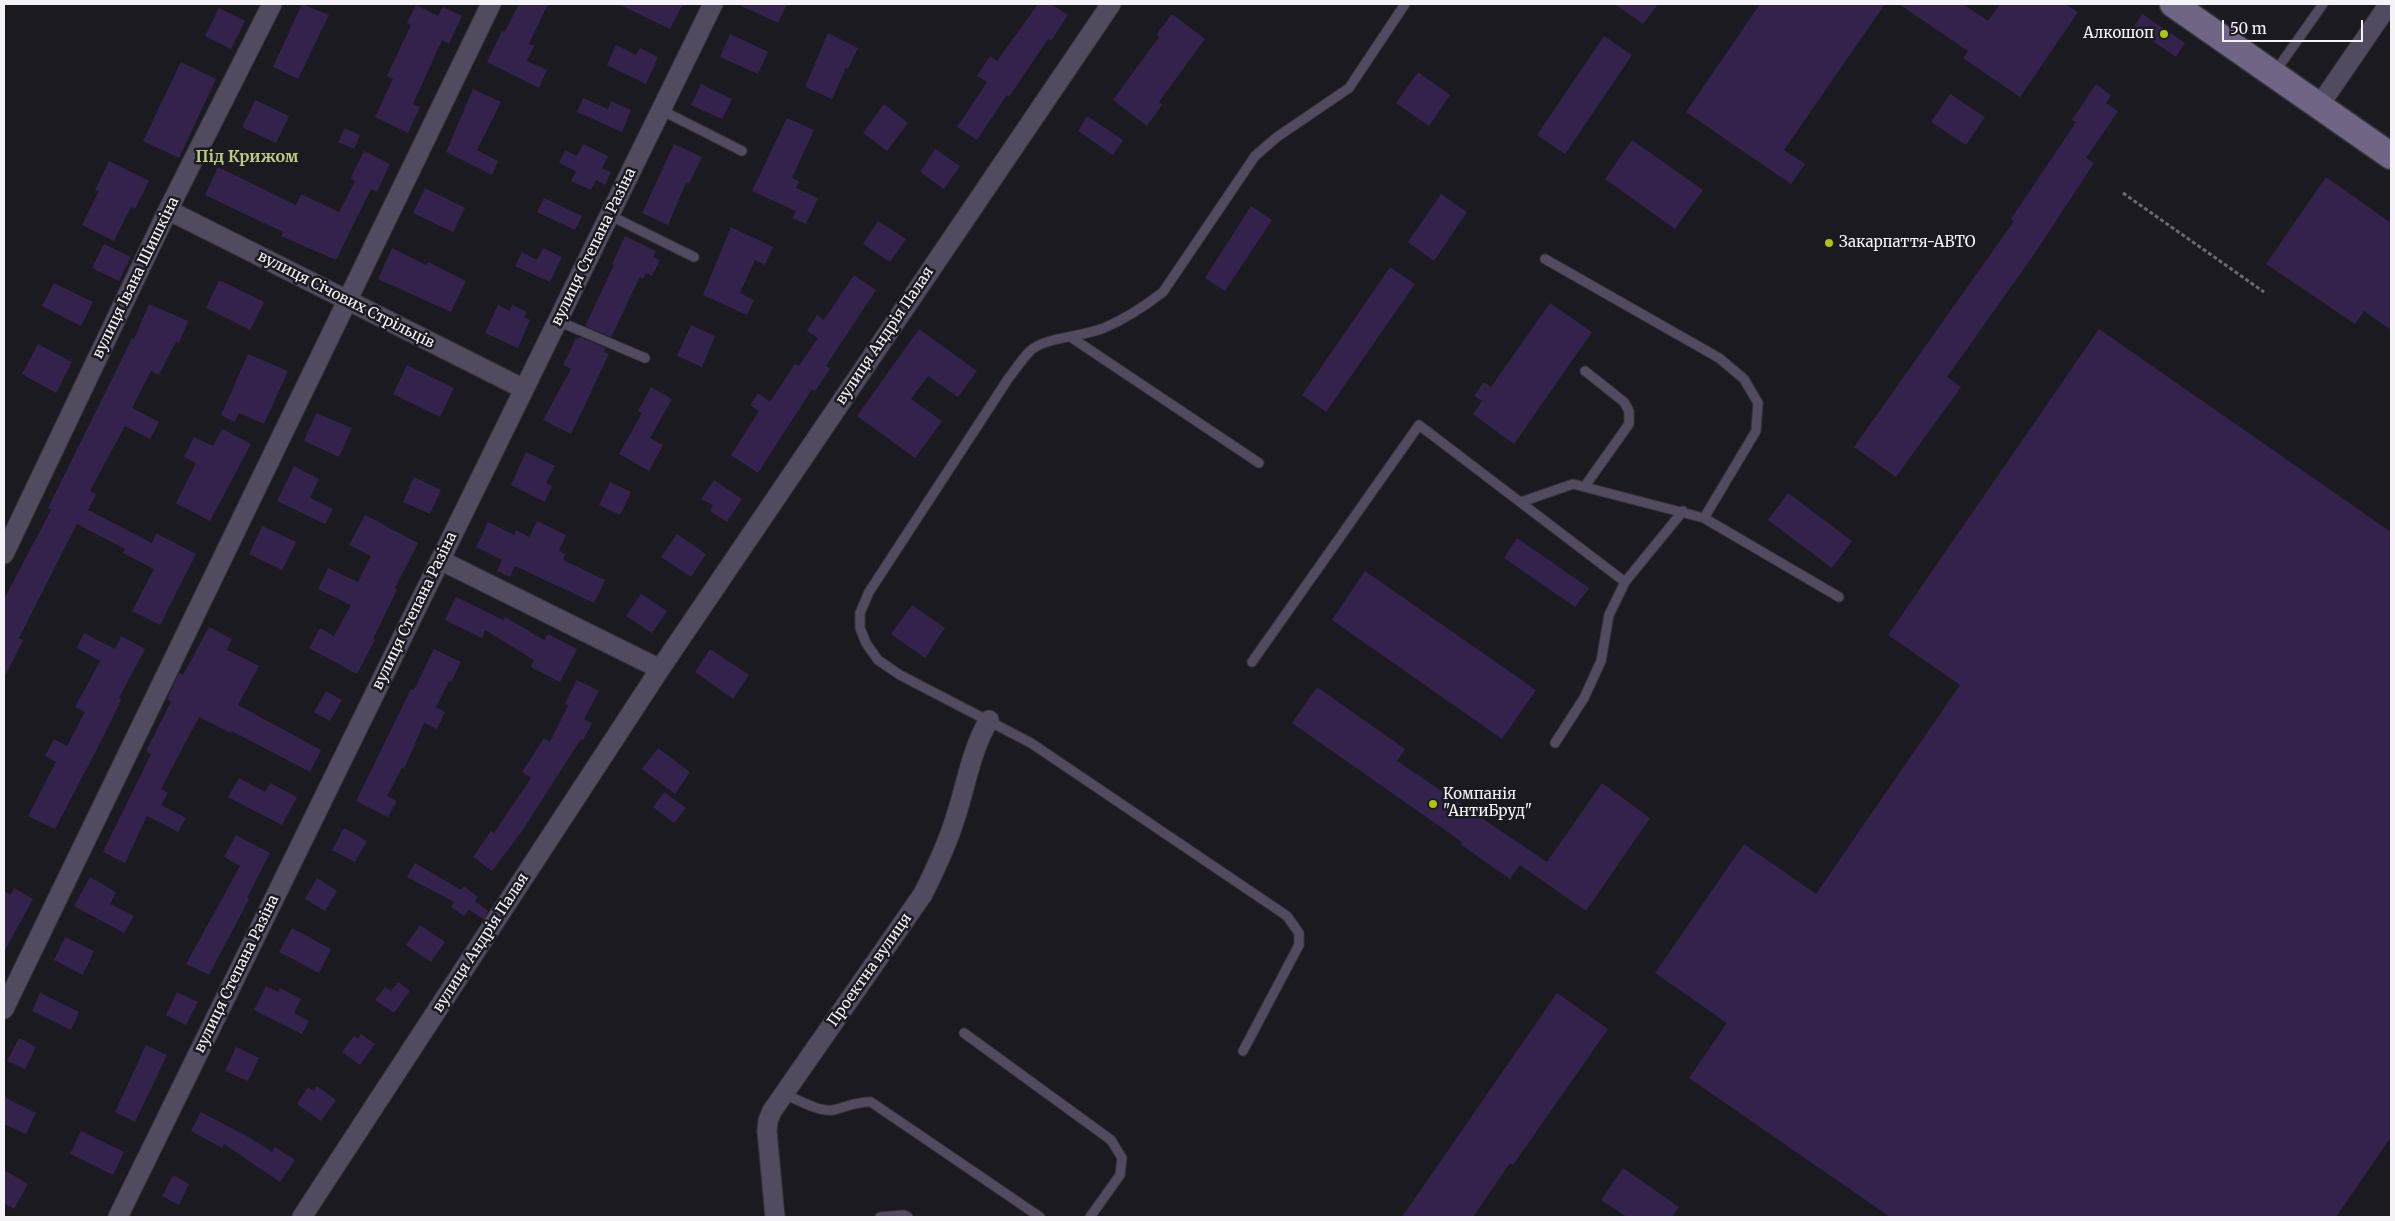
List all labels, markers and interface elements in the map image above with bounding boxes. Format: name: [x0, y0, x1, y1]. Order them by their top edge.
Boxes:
scale bar: [2225, 10, 2366, 42]
text: 50 m: [2230, 19, 2267, 38]
place label: Алкошоп: [2083, 25, 2154, 43]
marker: Алкошоп: [2158, 28, 2170, 40]
district label: Під Крижом: [196, 147, 298, 167]
street label: вулиця Степана Разіна: [548, 165, 640, 329]
street label: вулиця Івана Шишкіна: [89, 194, 183, 362]
place label: Закарпаття-АВТО: [1839, 234, 1976, 252]
marker: Закарпаття-АВТО: [1823, 237, 1835, 249]
street label: вулиця Січових Стрільців: [255, 247, 437, 353]
street label: вулиця Андрія Палая: [832, 264, 938, 408]
street label: вулиця Степана Разіна: [369, 529, 461, 693]
place label: Компанія "АнтиБруд": [1443, 786, 1532, 821]
marker: Компанія "АнтиБруд": [1427, 798, 1439, 810]
street label: вулиця Андрія Палая: [429, 870, 533, 1016]
street label: вулиця Степана Разіна: [191, 892, 283, 1056]
street label: Проектна вулиця: [824, 910, 916, 1030]

